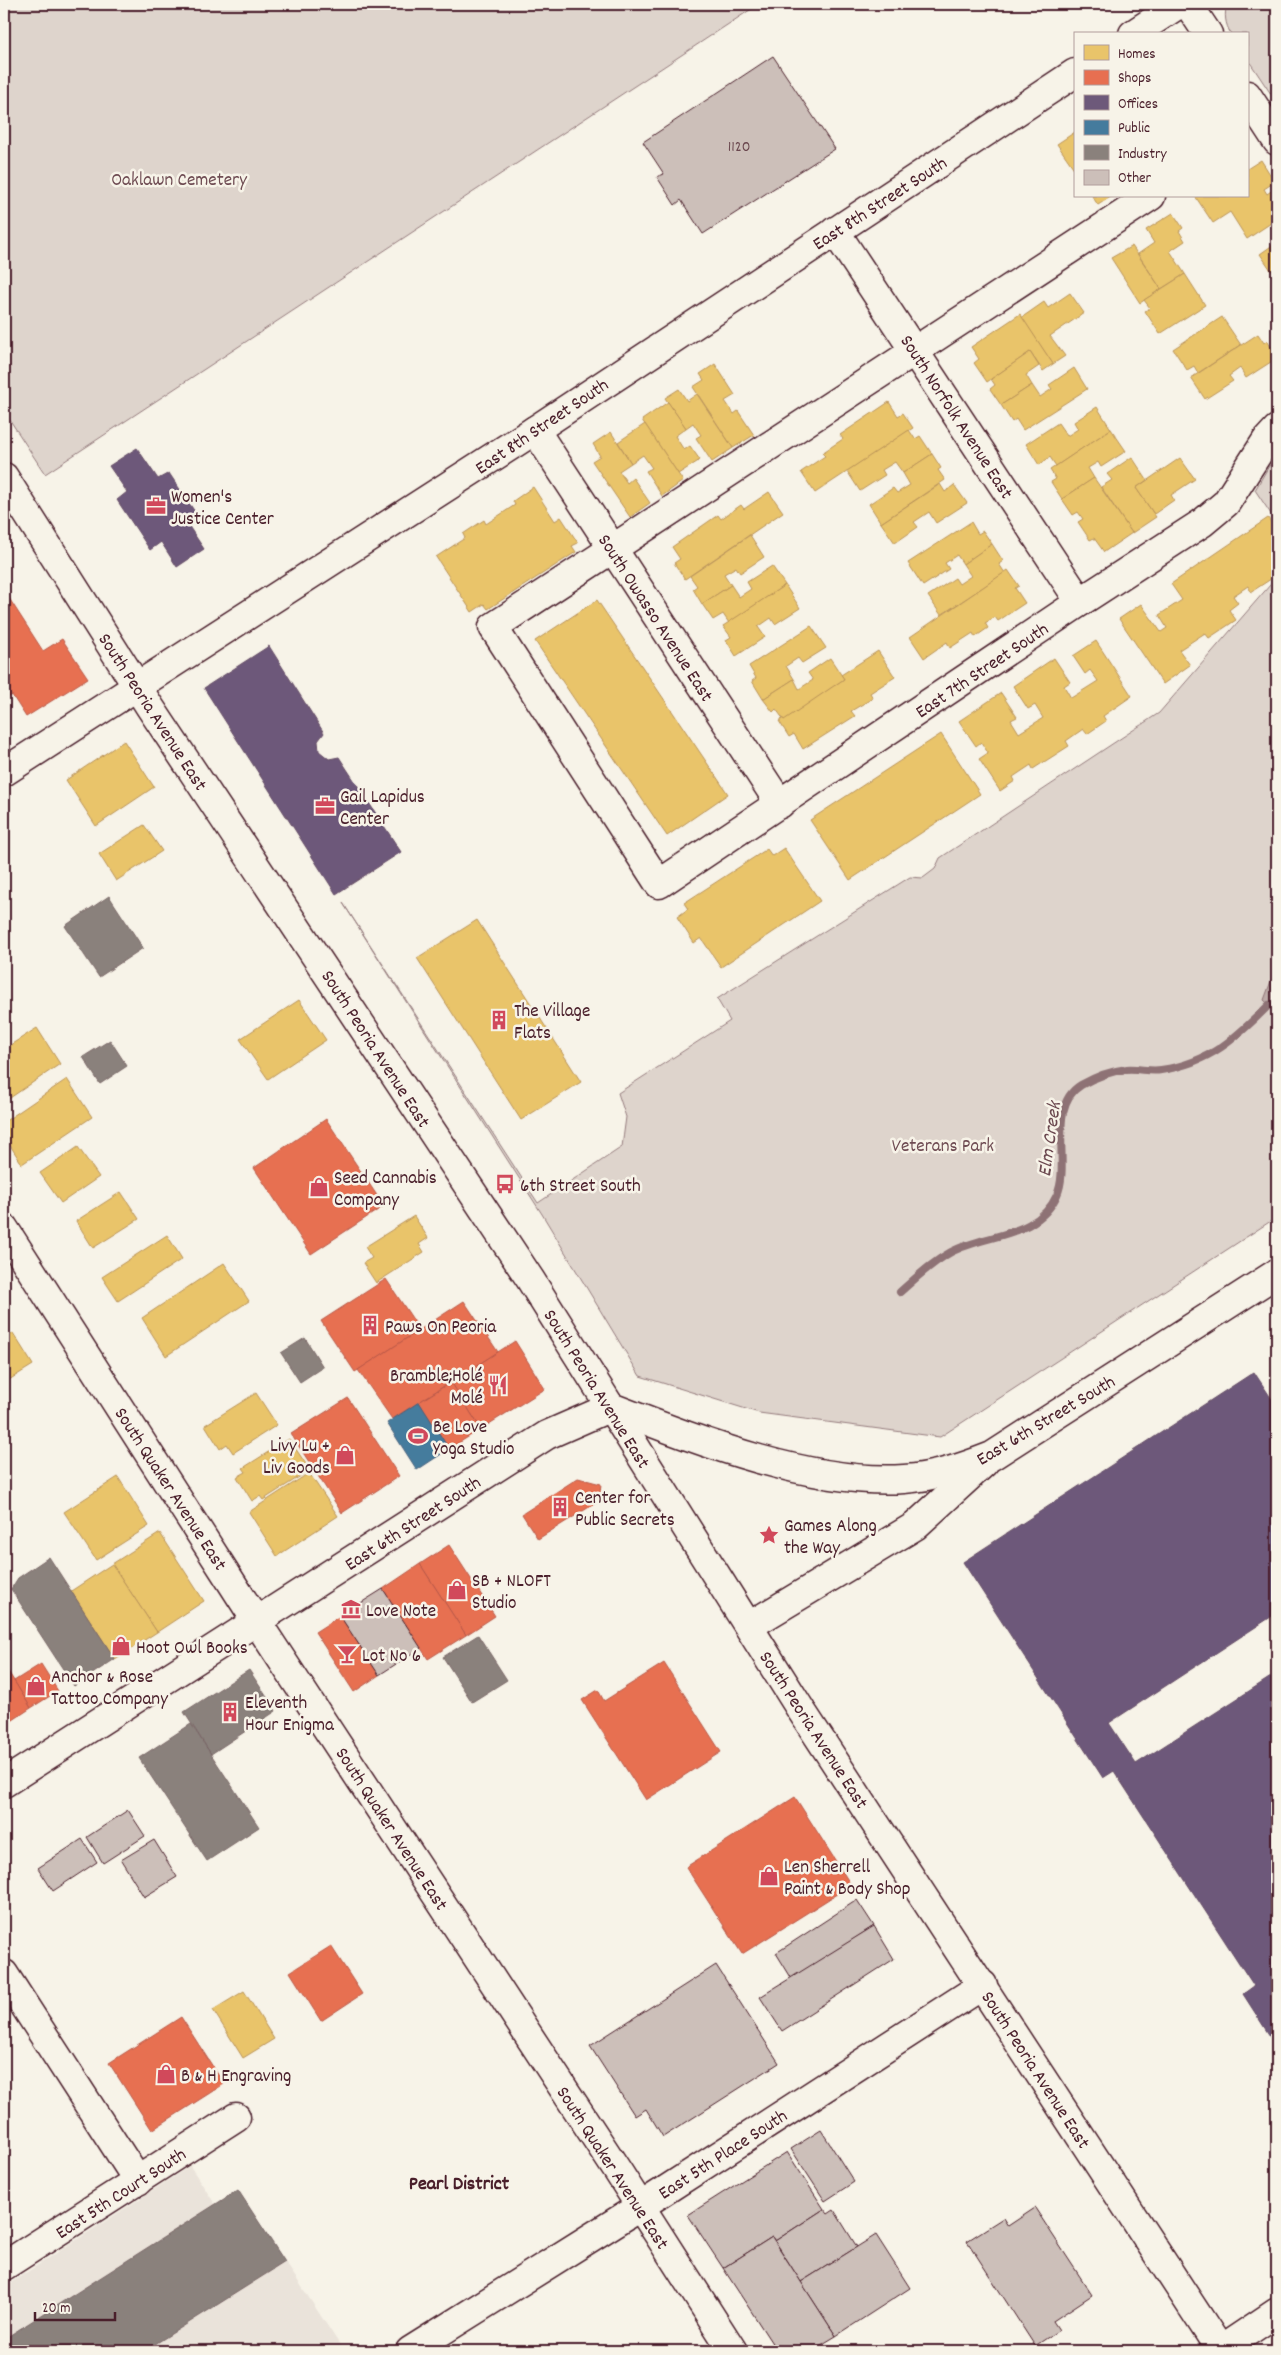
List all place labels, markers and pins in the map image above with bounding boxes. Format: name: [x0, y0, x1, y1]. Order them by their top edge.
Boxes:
place label: Women's Justice Center: [171, 485, 274, 534]
office icon: Women's Justice Center: [145, 495, 167, 517]
place label: Gail Lapidus Center: [340, 785, 425, 834]
office icon: Gail Lapidus Center: [314, 795, 336, 817]
place label: The Village Flats: [514, 999, 590, 1048]
building icon: The Village Flats: [488, 1009, 510, 1031]
place label: Seed Cannabis Company: [334, 1166, 437, 1215]
bus stop icon: 6th Street South: [494, 1173, 516, 1195]
place label: 6th Street South: [520, 1174, 641, 1201]
shop icon: Seed Cannabis Company: [308, 1176, 330, 1198]
building icon: Paws On Peoria: [359, 1314, 381, 1336]
place label: Paws On Peoria: [385, 1315, 497, 1342]
place label: Bramble;Holé Molé: [390, 1364, 483, 1413]
restaurant icon: Bramble;Holé Molé: [487, 1374, 509, 1396]
place label: Be Love Yoga Studio: [433, 1415, 514, 1464]
sports icon: Be Love Yoga Studio: [407, 1425, 429, 1447]
place label: Livy Lu + Liv Goods: [263, 1434, 330, 1483]
shop icon: Livy Lu + Liv Goods: [334, 1444, 356, 1466]
place label: Center for Public Secrets: [575, 1486, 675, 1535]
building icon: Center for Public Secrets: [549, 1496, 571, 1518]
place label: Games Along the Way: [784, 1514, 877, 1563]
place icon: Games Along the Way: [758, 1524, 780, 1546]
place label: SB + NLOFT Studio: [472, 1569, 551, 1618]
shop icon: SB + NLOFT Studio: [446, 1579, 468, 1601]
museum icon: Love Note: [340, 1598, 362, 1620]
place label: Love Note: [366, 1599, 436, 1626]
shop icon: Hoot Owl Books: [110, 1635, 132, 1657]
place label: Hoot Owl Books: [136, 1636, 248, 1663]
bar icon: Lot No 6: [336, 1643, 358, 1665]
place label: Lot No 6: [362, 1644, 421, 1671]
place label: Anchor & Rose Tattoo Company: [51, 1665, 168, 1714]
shop icon: Anchor & Rose Tattoo Company: [25, 1675, 47, 1697]
place label: Eleventh Hour Enigma: [245, 1691, 335, 1740]
building icon: Eleventh Hour Enigma: [219, 1701, 241, 1723]
place label: Len Sherrell Paint & Body Shop: [784, 1855, 911, 1904]
shop icon: Len Sherrell Paint & Body Shop: [758, 1865, 780, 1887]
shop icon: B & H Engraving: [155, 2063, 177, 2085]
place label: B & H Engraving: [181, 2064, 291, 2091]

